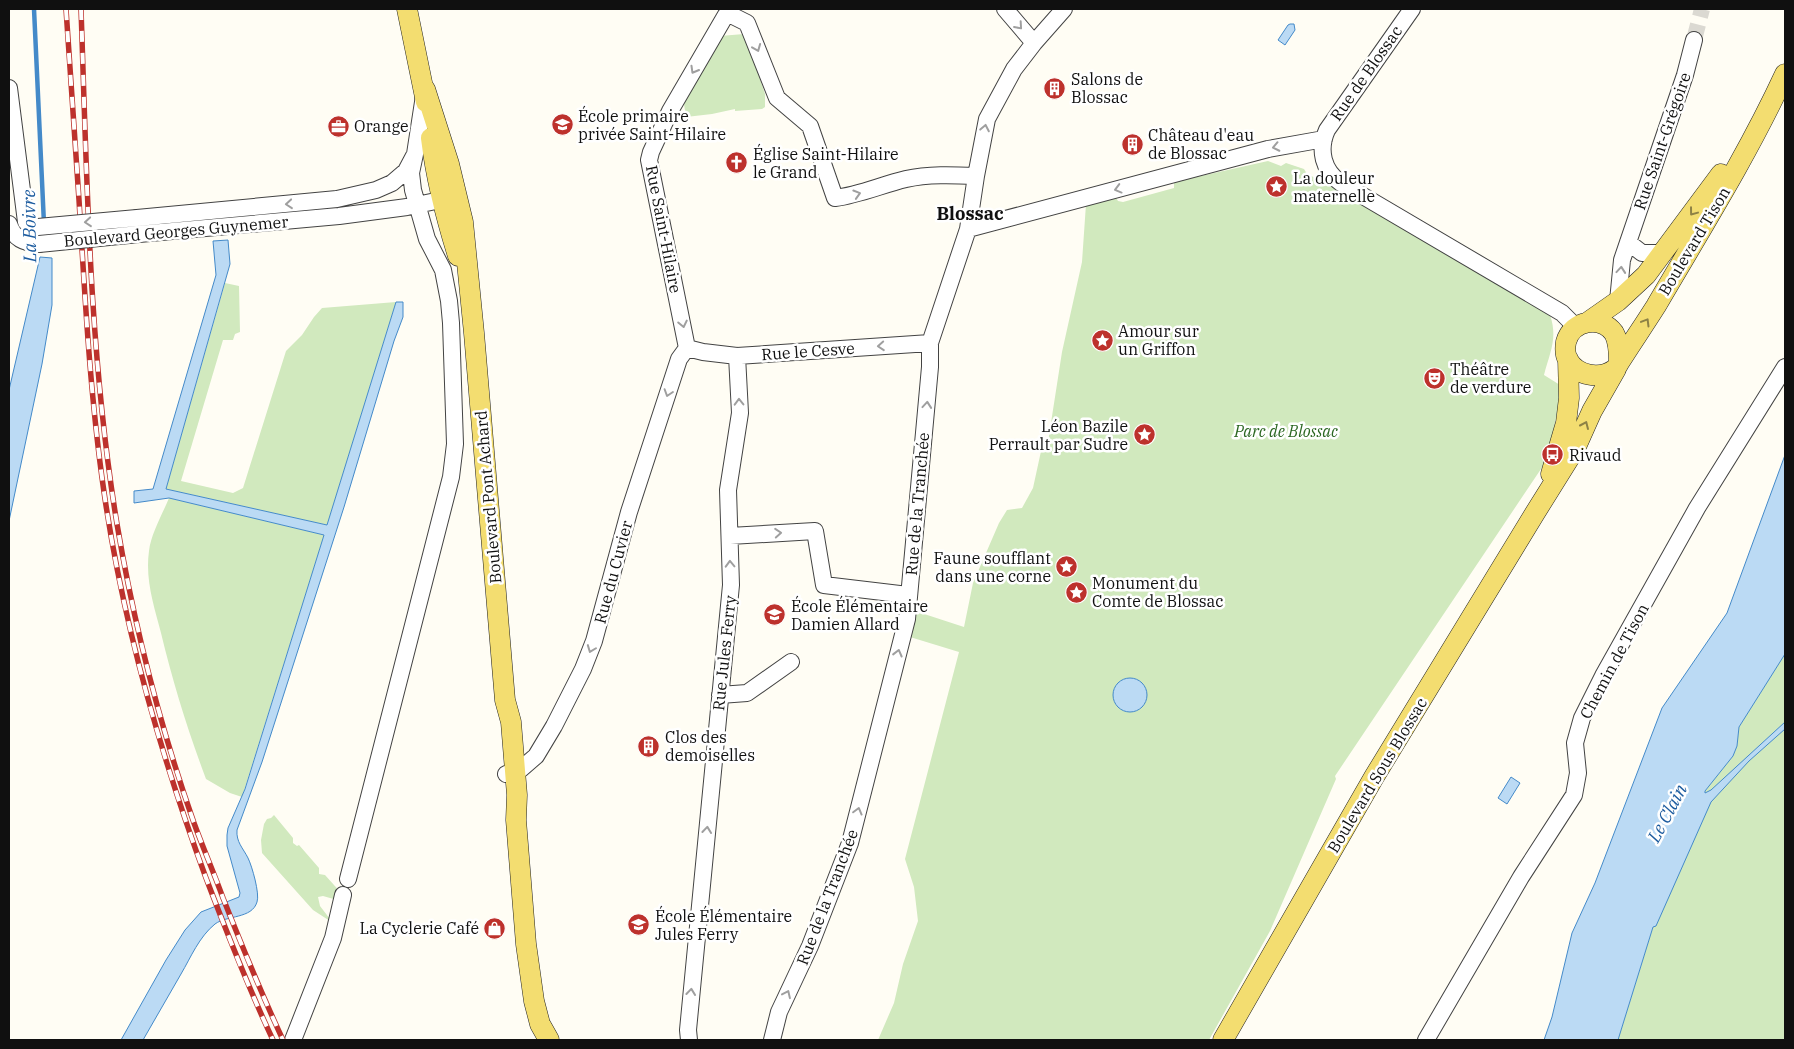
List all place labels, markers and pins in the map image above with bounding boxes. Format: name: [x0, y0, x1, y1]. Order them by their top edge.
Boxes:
place label: Salons de Blossac: [1071, 69, 1143, 107]
building icon: Salons de Blossac: [1043, 76, 1067, 100]
place label: École primaire privée Saint-Hilaire: [578, 105, 726, 144]
school or university icon: École primaire privée Saint-Hilaire: [550, 113, 574, 137]
office icon: Orange: [326, 114, 350, 138]
place label: Orange: [354, 116, 409, 136]
place label: Château d'eau de Blossac: [1148, 125, 1254, 163]
building icon: Château d'eau de Blossac: [1120, 132, 1144, 156]
place label: Église Saint-Hilaire le Grand: [753, 143, 899, 182]
church icon: Église Saint-Hilaire le Grand: [725, 151, 749, 175]
place label: La douleur maternelle: [1293, 168, 1375, 206]
place icon: La douleur maternelle: [1265, 175, 1289, 199]
place label: Amour sur un Griffon: [1118, 321, 1199, 359]
place icon: Amour sur un Griffon: [1090, 328, 1114, 352]
place label: Théâtre de verdure: [1450, 359, 1531, 397]
theatre icon: Théâtre de verdure: [1422, 366, 1446, 390]
place label: Léon Bazile Perrault par Sudre: [989, 416, 1128, 454]
place icon: Léon Bazile Perrault par Sudre: [1132, 423, 1156, 447]
bus stop icon: Rivaud: [1541, 443, 1565, 467]
place label: Rivaud: [1569, 445, 1622, 465]
place label: Faune soufflant dans une corne: [934, 548, 1051, 586]
place icon: Faune soufflant dans une corne: [1055, 555, 1079, 579]
place label: Monument du Comte de Blossac: [1092, 573, 1224, 611]
place icon: Monument du Comte de Blossac: [1064, 580, 1088, 604]
place label: École Élémentaire Damien Allard: [791, 595, 928, 634]
school or university icon: École Élémentaire Damien Allard: [763, 603, 787, 627]
place label: Clos des demoiselles: [665, 727, 755, 765]
building icon: Clos des demoiselles: [637, 734, 661, 758]
place label: École Élémentaire Jules Ferry: [655, 905, 792, 944]
school or university icon: École Élémentaire Jules Ferry: [627, 913, 651, 937]
shop icon: La Cyclerie Café: [483, 916, 507, 940]
place label: La Cyclerie Café: [359, 918, 479, 938]

